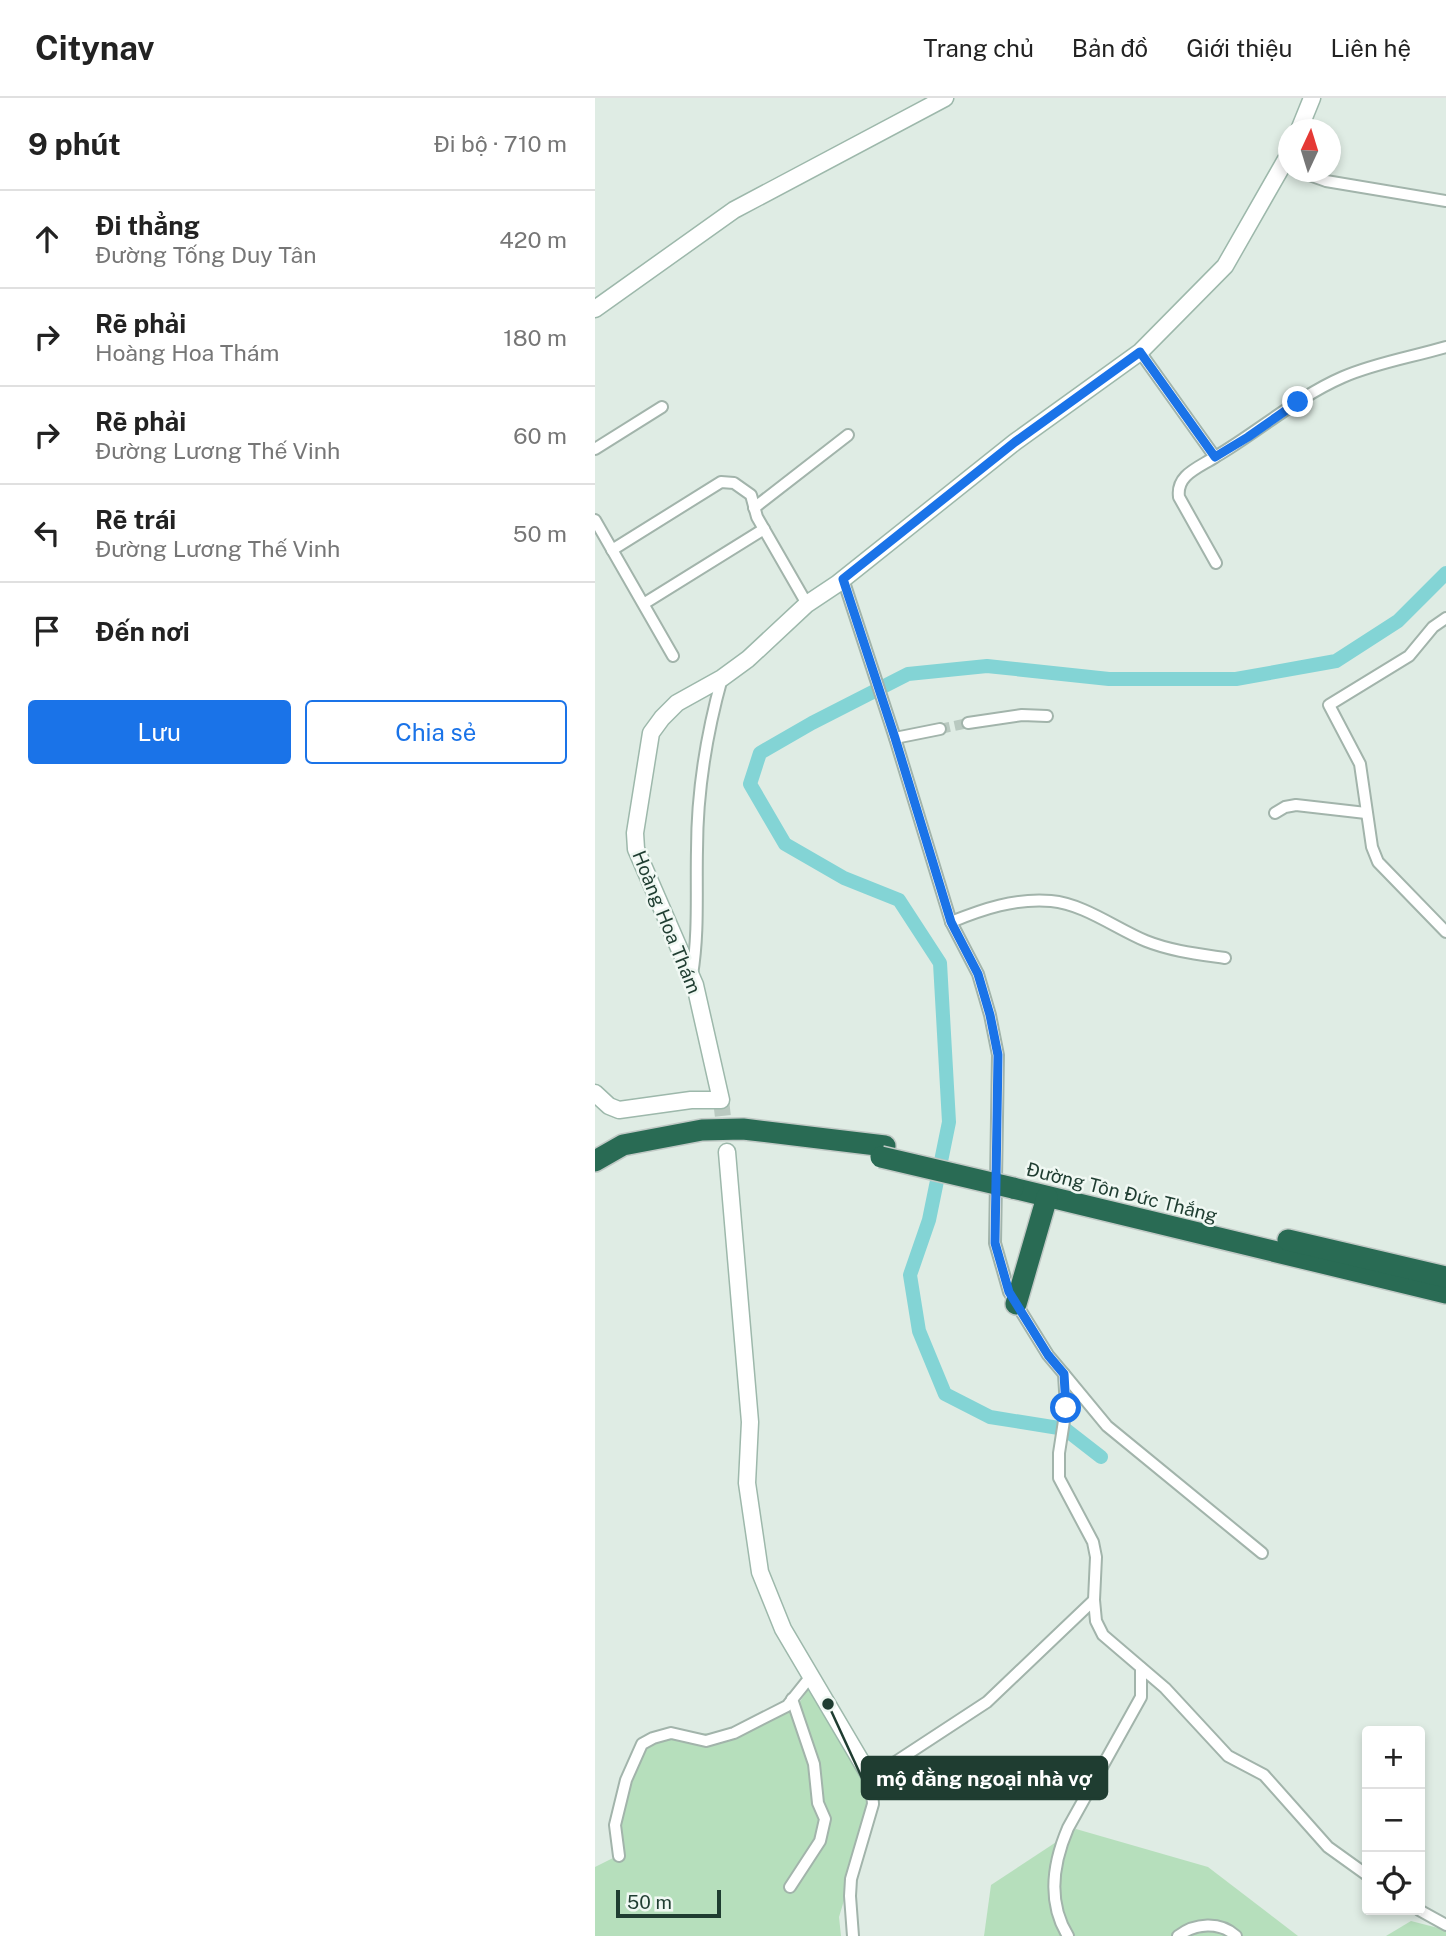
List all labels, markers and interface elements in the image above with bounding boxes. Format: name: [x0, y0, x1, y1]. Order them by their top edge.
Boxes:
text: Citynav: [35, 29, 155, 67]
text: Trang chủ: [923, 34, 1034, 62]
text: Bản đồ: [1072, 34, 1148, 62]
text: Giới thiệu: [1186, 34, 1292, 62]
text: Liên hệ: [1330, 34, 1411, 62]
north arrow: [1278, 119, 1341, 182]
text: 9 phút: [28, 126, 121, 162]
text: Đi bộ · 710 m: [433, 130, 567, 157]
text: Đi thẳng: [95, 210, 200, 241]
icon: ahead: [28, 220, 66, 258]
text: 420 m: [499, 226, 567, 253]
text: Đường Tống Duy Tân: [95, 241, 316, 268]
text: Rẽ phải: [95, 308, 186, 339]
icon: right: [28, 318, 66, 356]
text: 180 m: [503, 324, 567, 351]
text: Hoàng Hoa Thám: [95, 339, 279, 366]
route end: [1282, 386, 1313, 417]
text: Rẽ phải: [95, 406, 186, 437]
icon: right: [28, 416, 66, 454]
text: 60 m: [513, 422, 567, 449]
text: Đường Lương Thế Vinh: [95, 437, 340, 464]
text: Rẽ trái: [95, 504, 176, 535]
icon: left: [28, 514, 66, 552]
text: 50 m: [513, 520, 567, 547]
text: Đường Lương Thế Vinh: [95, 535, 340, 562]
icon: arrive: [28, 612, 66, 650]
text: Đến nơi: [95, 616, 190, 647]
button: Lưu: [28, 700, 291, 764]
button: Chia sẻ: [305, 700, 567, 764]
street label: Hoàng Hoa Thám: [628, 847, 706, 997]
street label: Đường Tôn Đức Thắng: [1024, 1158, 1220, 1226]
route start: [1050, 1392, 1081, 1423]
map controls: [1362, 1726, 1425, 1915]
button: +: [1362, 1726, 1425, 1789]
callout: mộ đằng ngoại nhà vợ: [862, 1757, 1107, 1799]
text: mộ đằng ngoại nhà vợ: [876, 1766, 1093, 1791]
button: −: [1362, 1789, 1425, 1852]
button: locate: [1362, 1852, 1425, 1915]
scale bar: [616, 1887, 721, 1919]
text: 50 m: [627, 1891, 672, 1913]

